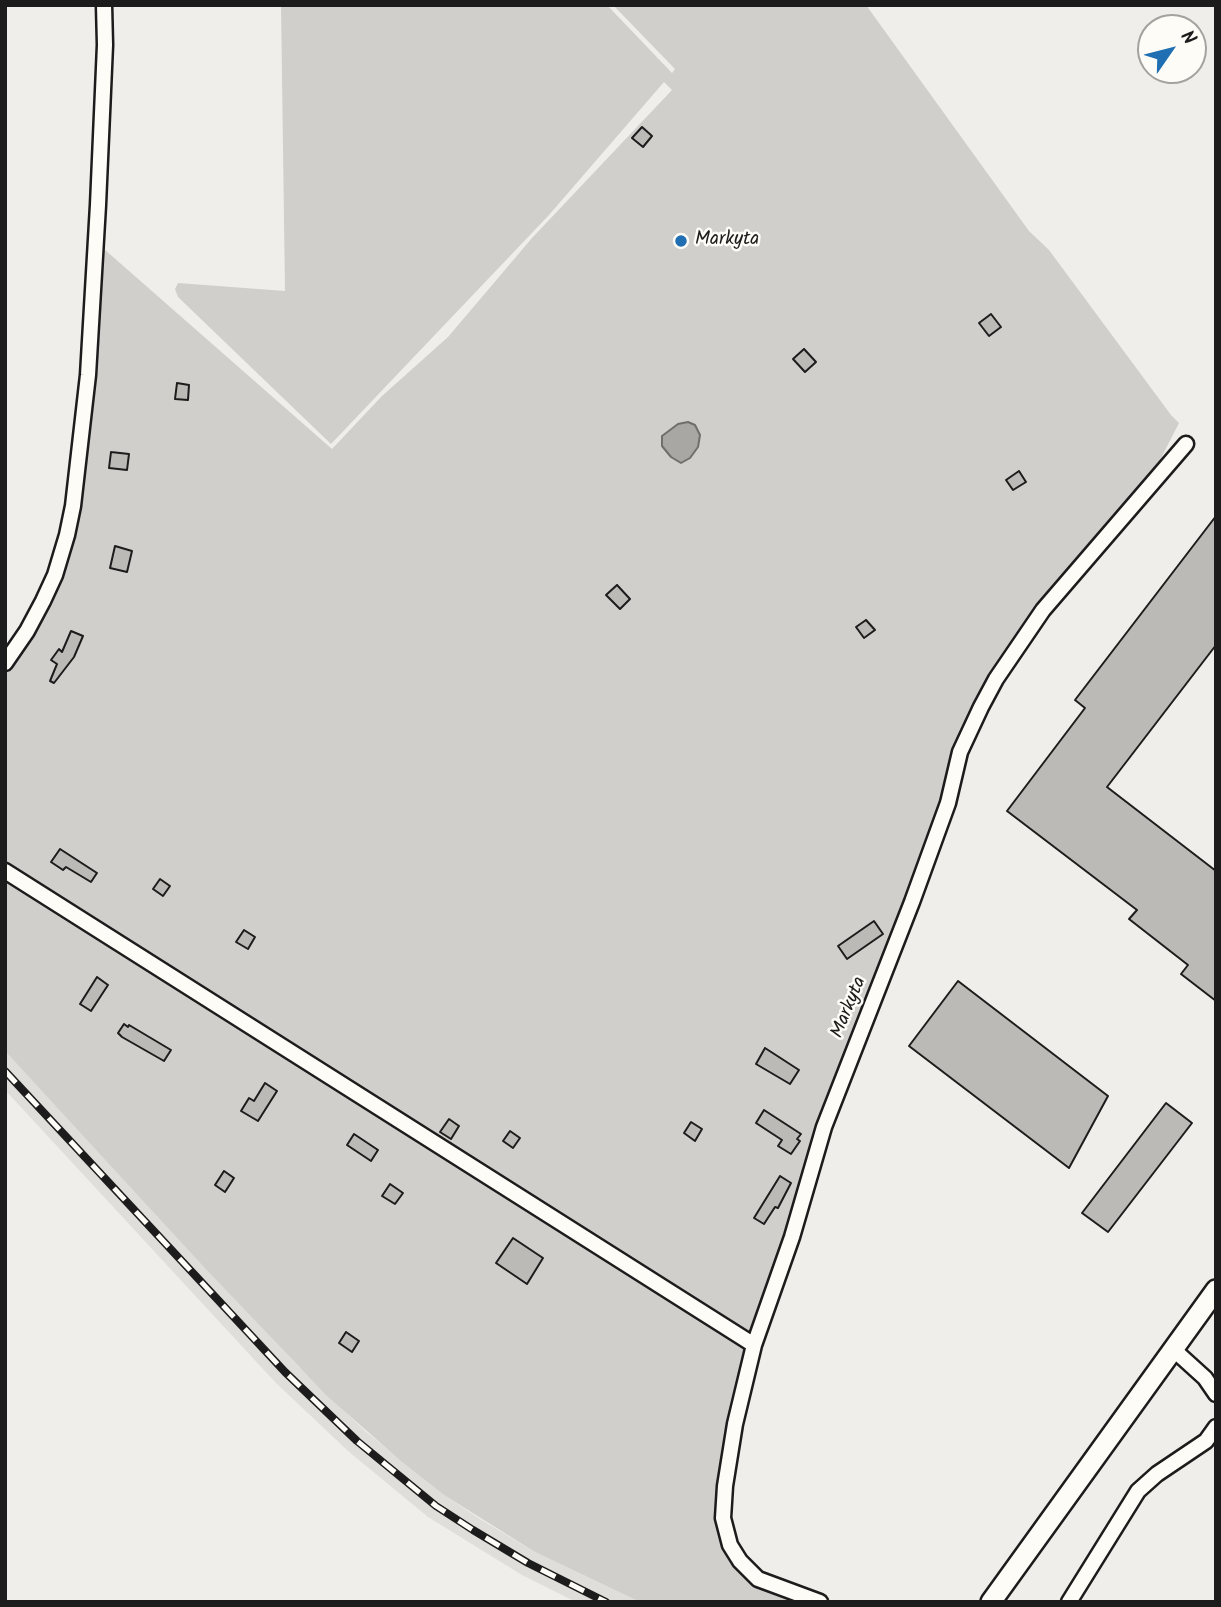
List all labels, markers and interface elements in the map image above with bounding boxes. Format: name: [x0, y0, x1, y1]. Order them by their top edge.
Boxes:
north arrow: [1137, 14, 1207, 84]
text: N: [1172, 25, 1203, 52]
place label: Markyta: [695, 230, 759, 252]
marker: Markyta: [673, 233, 689, 249]
street label: Markyta: [827, 974, 873, 1042]

